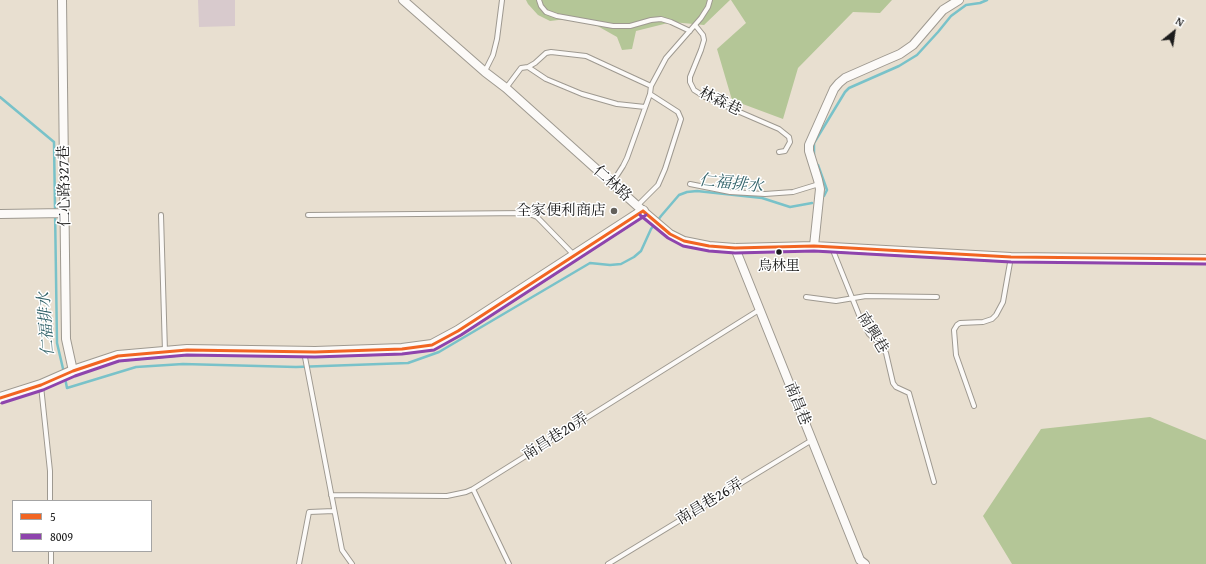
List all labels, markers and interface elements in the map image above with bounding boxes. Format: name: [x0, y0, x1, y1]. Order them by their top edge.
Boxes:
north arrow: [1154, 12, 1194, 52]
text: N: [1173, 13, 1187, 30]
street label: 林森巷: [696, 84, 744, 120]
street label: 仁心路327巷: [55, 145, 75, 227]
street label: 仁林路: [589, 162, 635, 206]
water label: 仁福排水: [698, 171, 764, 197]
place label: 全家便利商店: [516, 202, 606, 220]
marker: 全家便利商店: [609, 206, 619, 216]
marker: 烏林里: [774, 247, 784, 257]
place label: 烏林里: [758, 258, 800, 274]
water label: 仁福排水: [35, 291, 59, 357]
street label: 南興巷: [853, 309, 891, 357]
street label: 南昌巷: [780, 380, 814, 428]
street label: 南昌巷20弄: [520, 410, 592, 464]
street label: 南昌巷26弄: [673, 475, 747, 529]
legend: [12, 500, 152, 552]
text: 5: [50, 508, 56, 525]
text: 8009: [50, 528, 73, 545]

